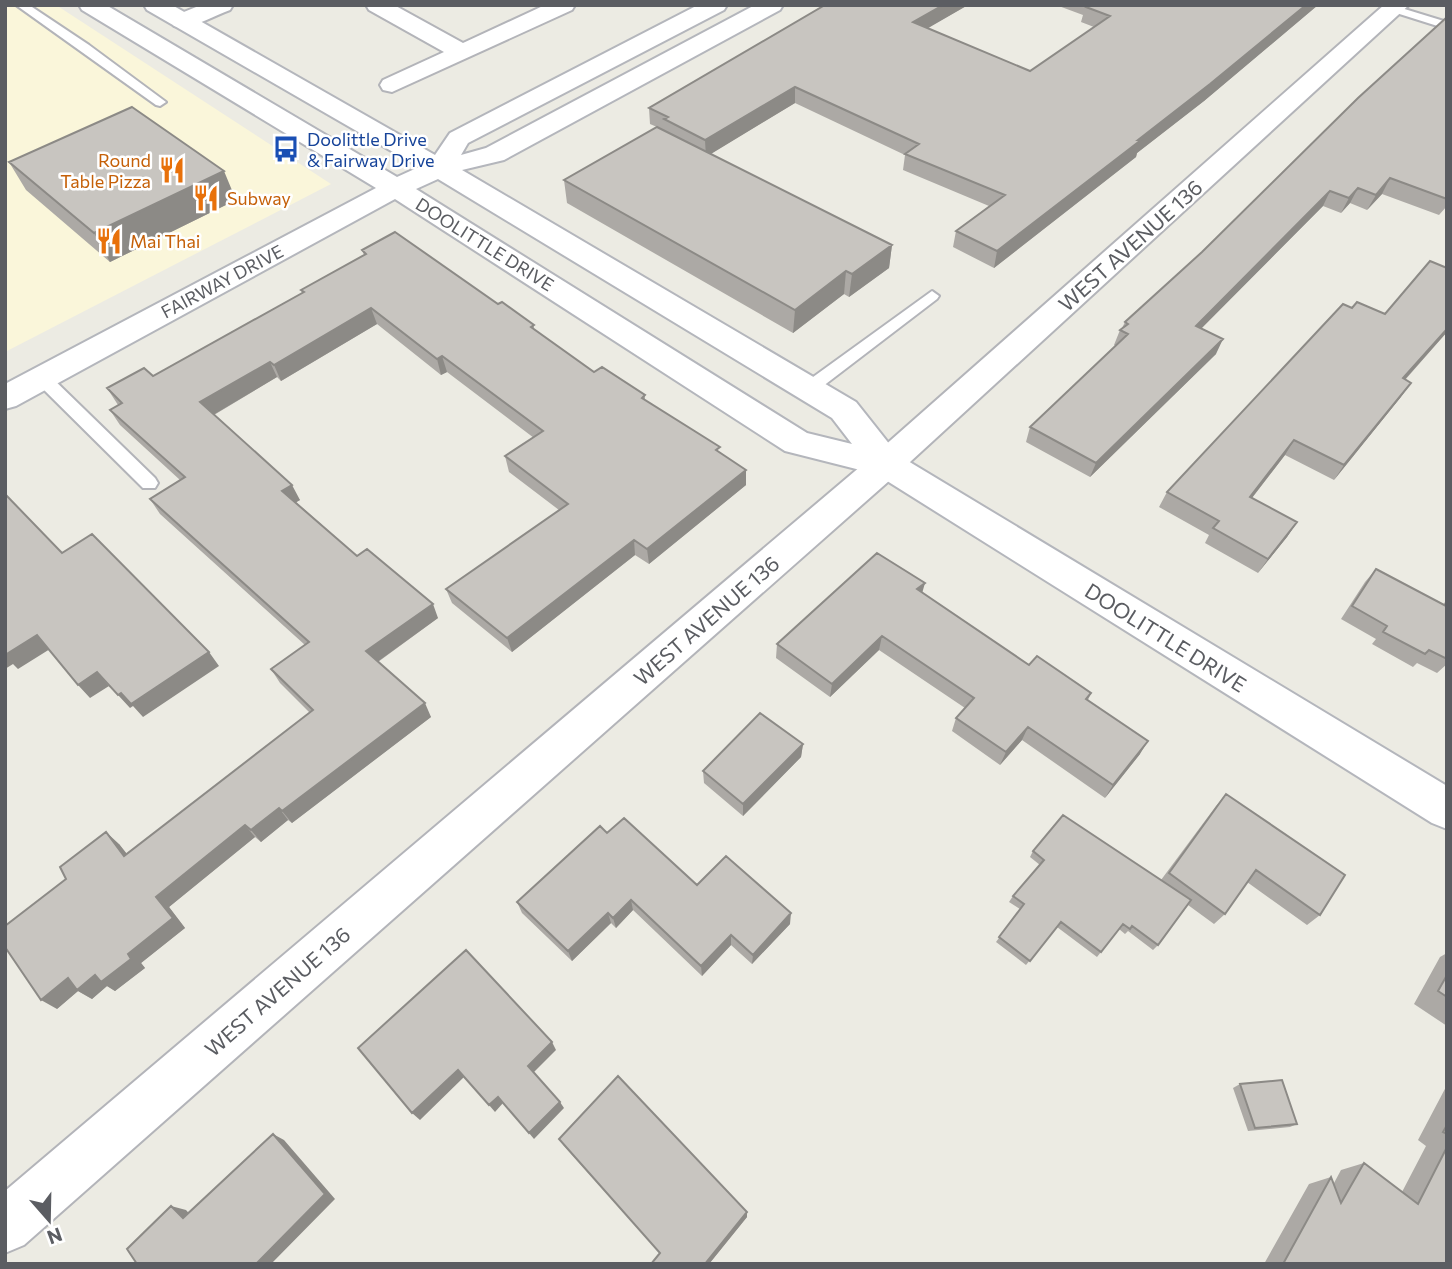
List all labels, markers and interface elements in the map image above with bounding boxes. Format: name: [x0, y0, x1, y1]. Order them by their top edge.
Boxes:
place label: Doolittle Drive & Fairway Drive: [307, 128, 435, 171]
bus stop icon: Doolittle Drive & Fairway Drive: [271, 134, 301, 164]
place label: Round Table Pizza: [60, 149, 151, 192]
restaurant icon: Round Table Pizza: [157, 155, 187, 185]
street label: WEST AVENUE 136: [1053, 174, 1207, 316]
restaurant icon: Subway: [191, 183, 221, 213]
place label: Subway: [227, 187, 291, 209]
street label: DOOLITTLE DRIVE: [412, 193, 558, 295]
restaurant icon: Mai Thai: [94, 226, 124, 256]
place label: Mai Thai: [130, 230, 200, 252]
street label: FAIRWAY DRIVE: [157, 240, 287, 322]
street label: WEST AVENUE 136: [628, 550, 784, 690]
street label: DOOLITTLE DRIVE: [1081, 577, 1251, 697]
street label: WEST AVENUE 136: [199, 921, 355, 1061]
north arrow: [14, 1185, 84, 1255]
text: N: [44, 1223, 66, 1250]

